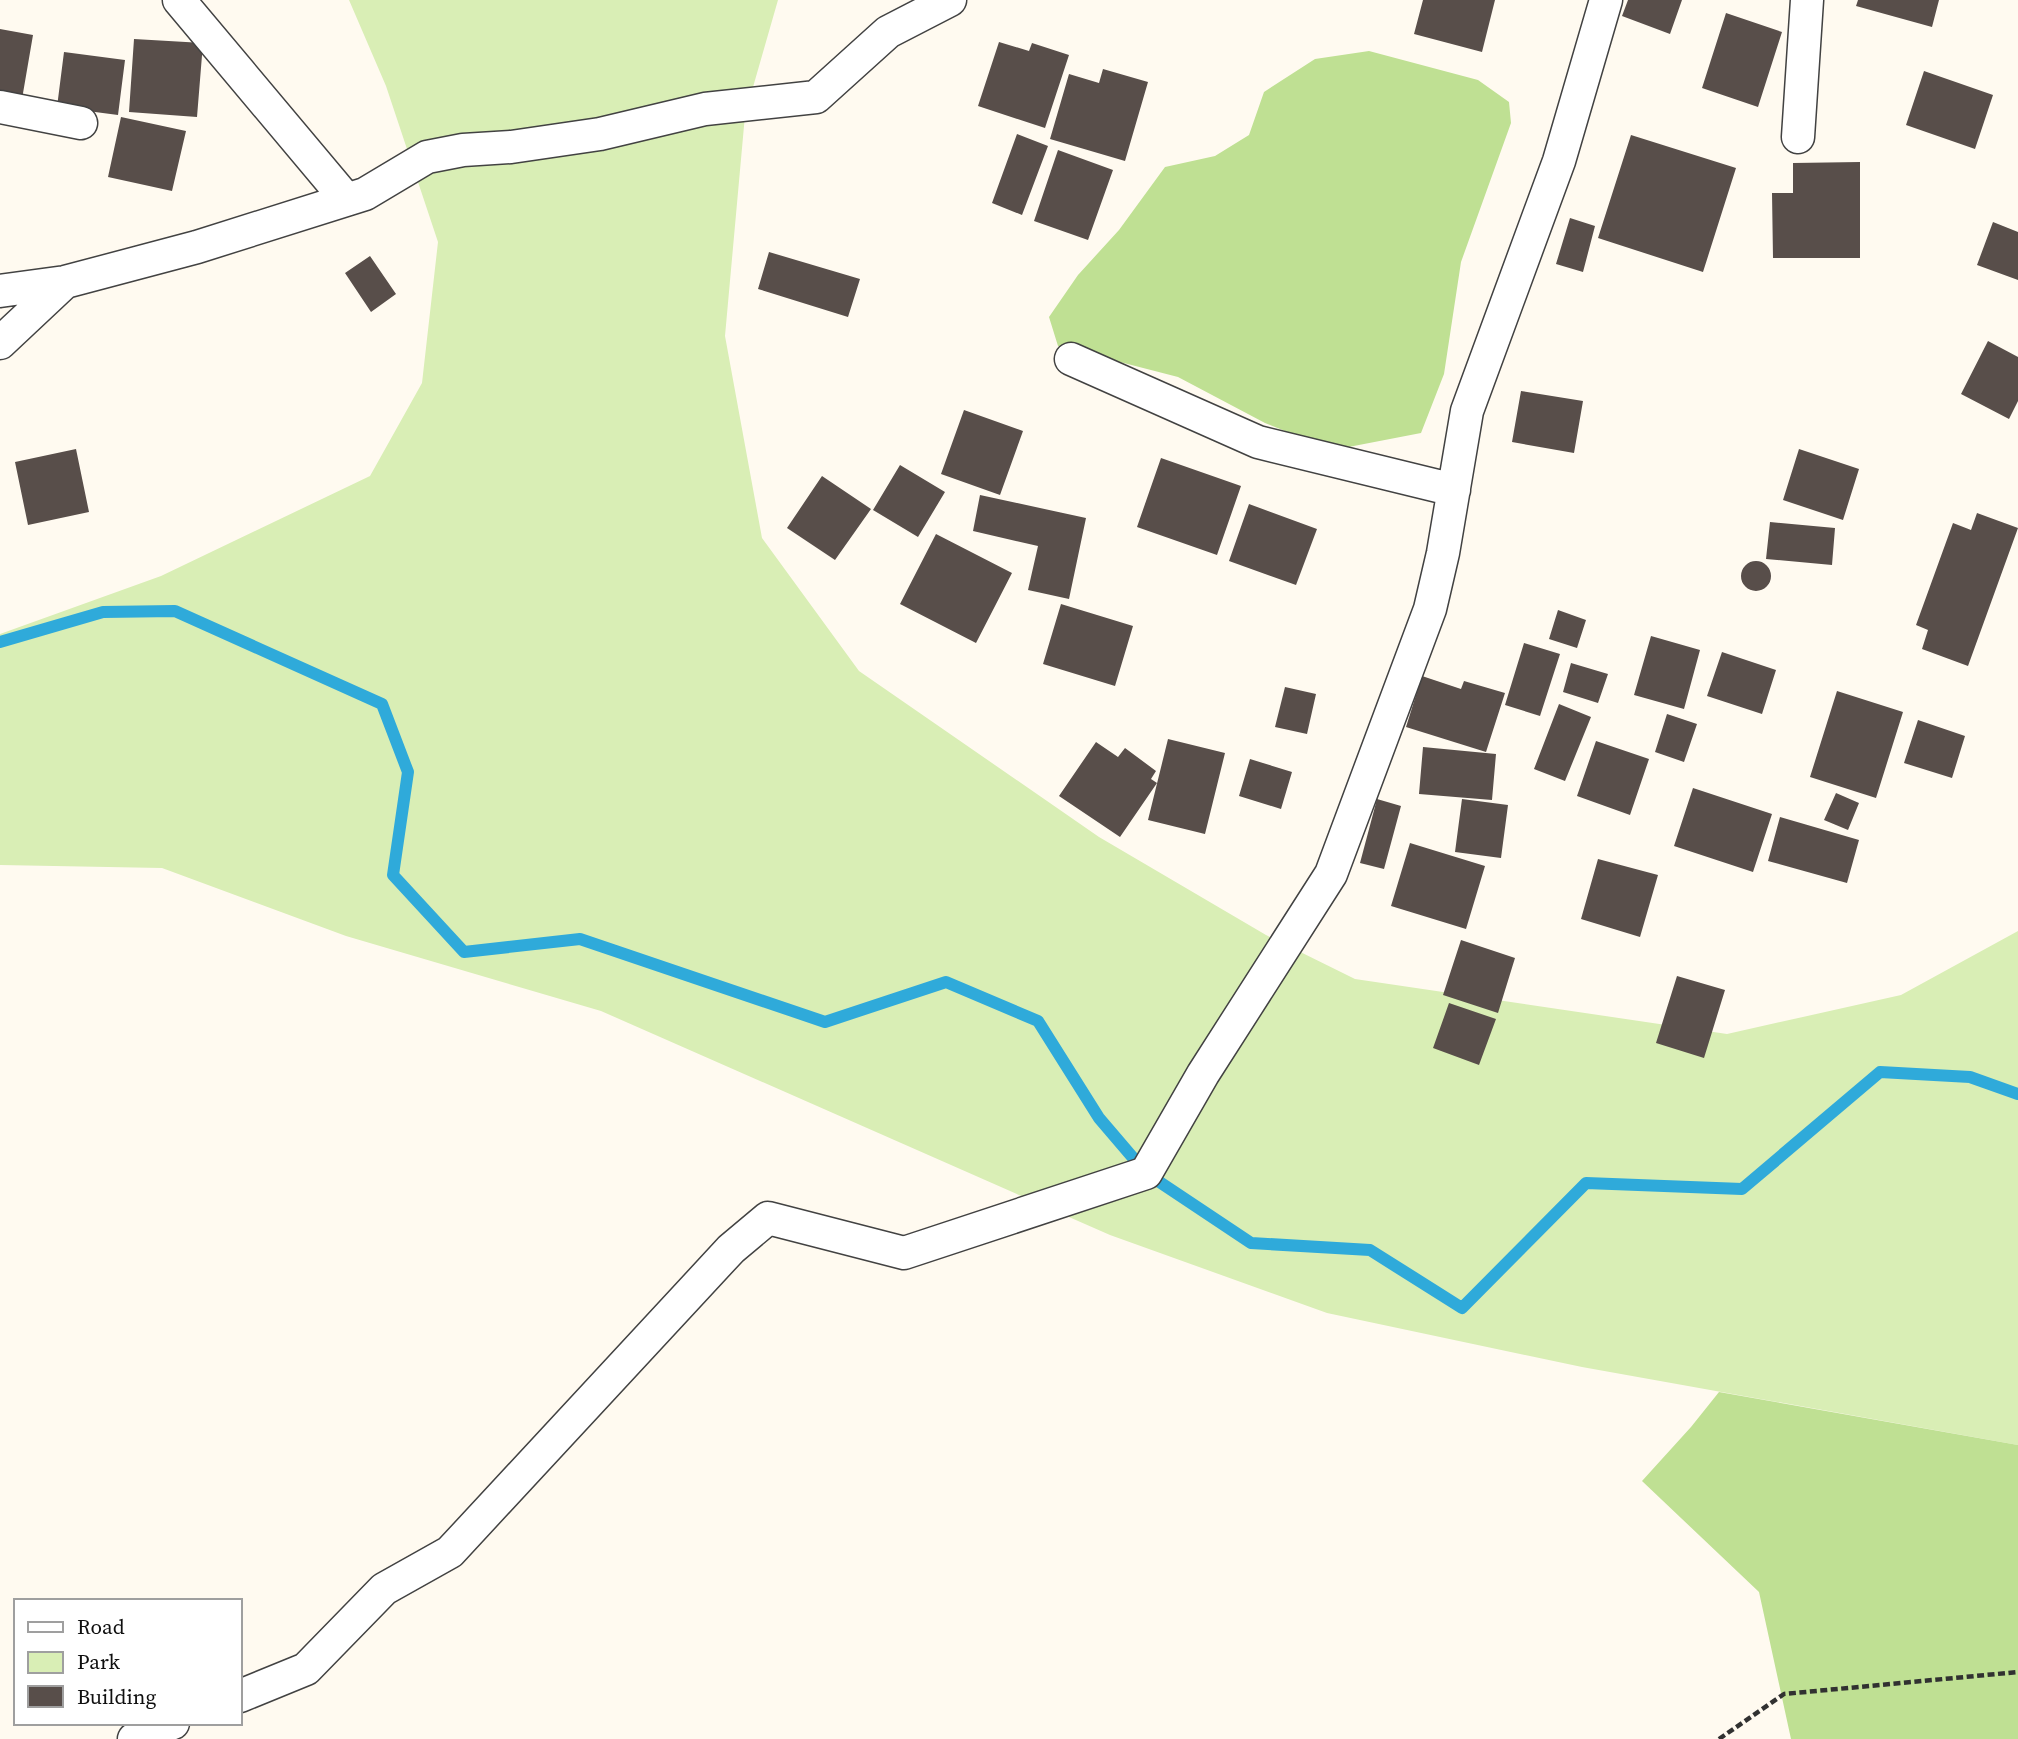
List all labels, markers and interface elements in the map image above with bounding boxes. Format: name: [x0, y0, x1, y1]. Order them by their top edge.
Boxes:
legend: [14, 1599, 242, 1725]
text: Road: [77, 1612, 125, 1641]
text: Park: [77, 1647, 121, 1676]
text: Building: [77, 1682, 156, 1711]

